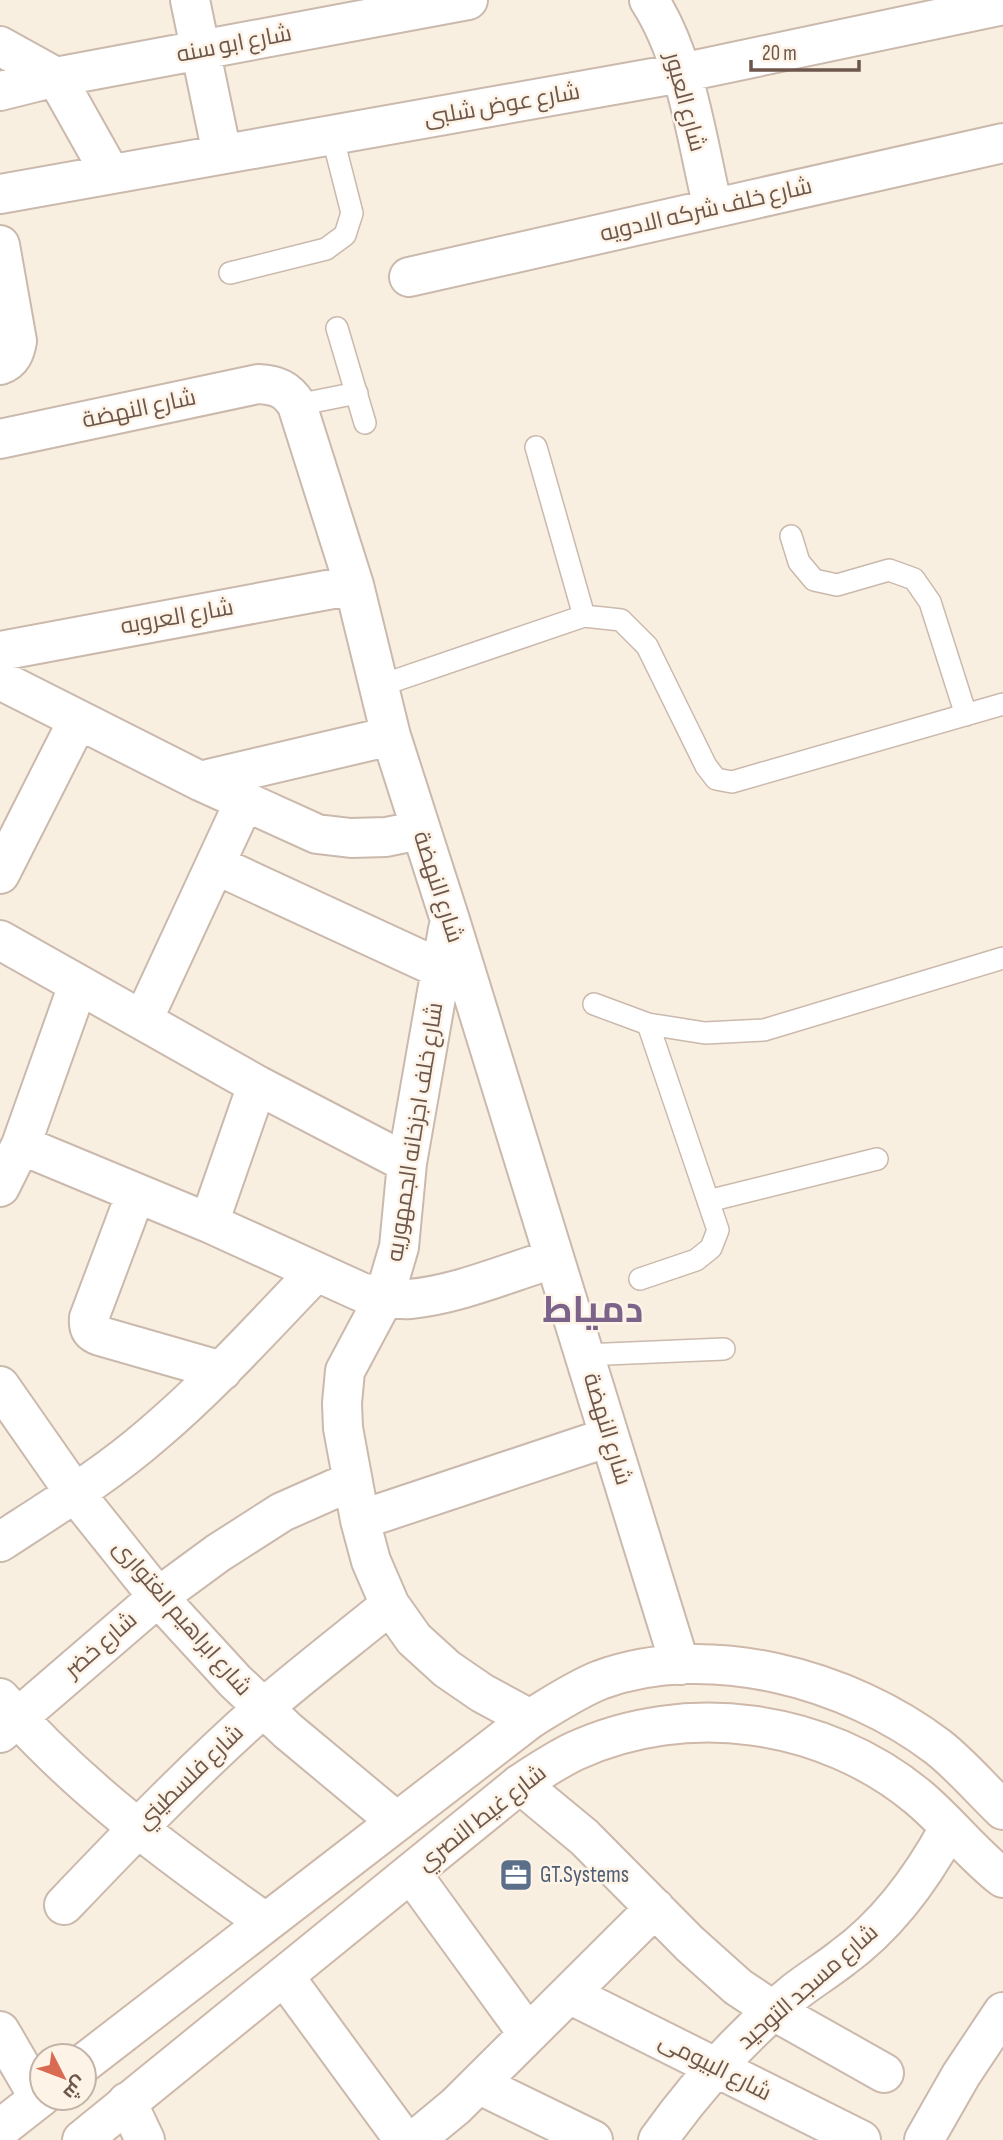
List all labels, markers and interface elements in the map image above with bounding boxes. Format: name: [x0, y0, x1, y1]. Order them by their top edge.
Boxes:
street label: شارع ابو سنه: [174, 19, 294, 70]
scale bar: [751, 28, 860, 72]
text: 20 m: [762, 41, 797, 66]
street label: شارع العبور: [657, 47, 712, 155]
street label: شارع عوض شلبى: [422, 78, 582, 133]
street label: شارع خلف شركه الادويه: [597, 172, 815, 249]
street label: شارع النهضة: [80, 383, 199, 436]
street label: شارع العروبه: [118, 593, 236, 642]
street label: شارع النهضة: [406, 828, 469, 947]
street label: شارع خلف اجزخانه الجمهوريه: [381, 1000, 450, 1264]
district label: دمياط: [543, 1289, 643, 1333]
street label: شارع النهضة: [576, 1370, 637, 1489]
street label: شارع ابراهيم الغتوارى: [106, 1534, 257, 1702]
street label: شارع خضر: [58, 1606, 144, 1686]
street label: شارع فلسطيني: [130, 1719, 252, 1837]
street label: شارع غيط النصري: [412, 1759, 554, 1879]
office icon: GT.Systems: [497, 1856, 535, 1894]
place label: GT.Systems: [540, 1861, 629, 1889]
street label: شارع مسجد التوحيد: [732, 1918, 885, 2056]
street label: شارع البيومى: [654, 2027, 776, 2108]
north arrow: [28, 2042, 98, 2112]
text: ش: [58, 2071, 91, 2104]

